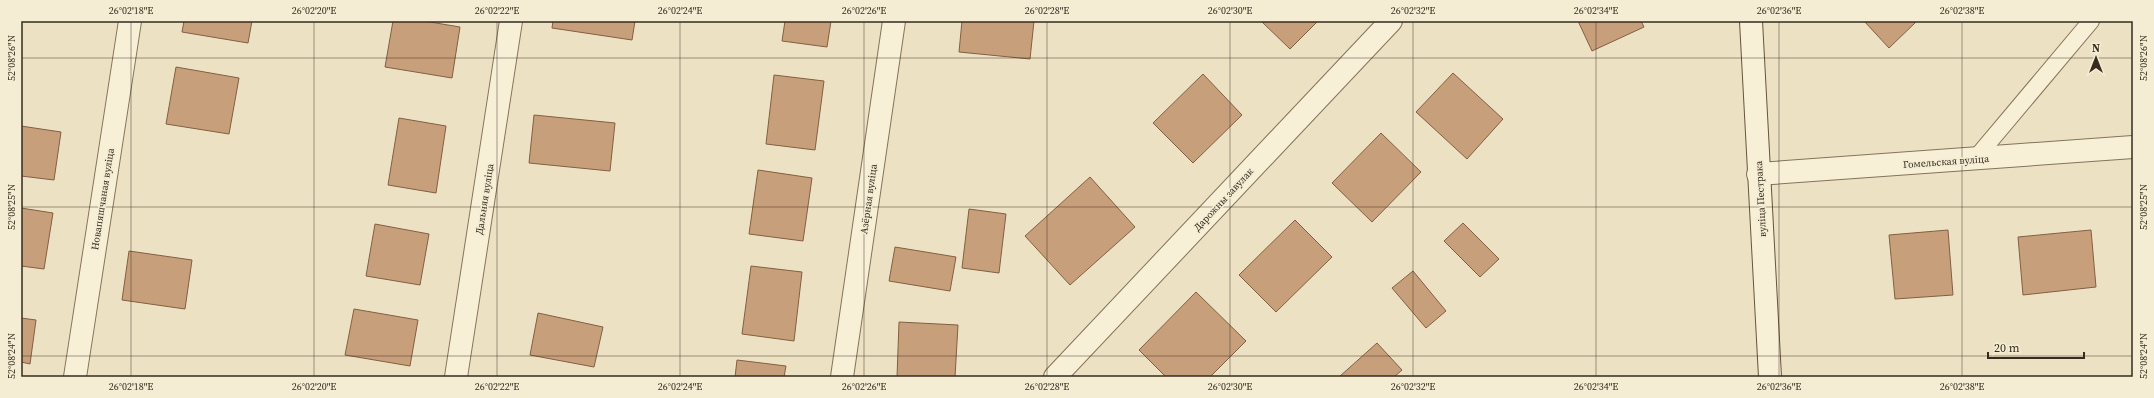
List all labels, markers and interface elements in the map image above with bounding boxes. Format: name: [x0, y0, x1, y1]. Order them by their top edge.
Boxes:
text: 26°02'18"E: [109, 4, 153, 17]
text: 26°02'20"E: [292, 4, 336, 17]
text: 26°02'22"E: [475, 4, 519, 17]
text: 26°02'24"E: [658, 4, 702, 17]
text: 26°02'26"E: [842, 4, 886, 17]
text: 26°02'28"E: [1025, 4, 1069, 17]
text: 26°02'30"E: [1208, 4, 1252, 17]
text: 26°02'32"E: [1391, 4, 1435, 17]
text: 26°02'34"E: [1574, 4, 1618, 17]
text: 26°02'36"E: [1757, 4, 1801, 17]
text: 26°02'38"E: [1940, 4, 1984, 17]
text: 52°08'26"N: [5, 35, 18, 81]
text: 52°08'26"N: [2137, 35, 2150, 81]
north arrow: [2076, 38, 2116, 78]
text: N: [2092, 41, 2100, 56]
street label: Новапяшчаная вуліца: [88, 146, 117, 251]
street label: Гомельская вуліца: [1903, 152, 1990, 171]
street label: вуліца Пестрака: [1752, 160, 1769, 237]
street label: Дальняя вуліца: [472, 162, 497, 236]
street label: Азёрная вуліца: [857, 162, 880, 235]
street label: Дарожны завулак: [1191, 165, 1256, 234]
text: 52°08'25"N: [5, 184, 18, 230]
text: 52°08'25"N: [2137, 184, 2150, 230]
text: 52°08'24"N: [5, 333, 18, 379]
text: 52°08'24"N: [2137, 333, 2150, 379]
scale bar: [1988, 334, 2084, 360]
text: 20 m: [1994, 340, 2020, 356]
text: 26°02'18"E: [109, 380, 153, 393]
text: 26°02'20"E: [292, 380, 336, 393]
text: 26°02'22"E: [475, 380, 519, 393]
text: 26°02'24"E: [658, 380, 702, 393]
text: 26°02'26"E: [842, 380, 886, 393]
text: 26°02'28"E: [1025, 380, 1069, 393]
text: 26°02'30"E: [1208, 380, 1252, 393]
text: 26°02'32"E: [1391, 380, 1435, 393]
text: 26°02'34"E: [1574, 380, 1618, 393]
text: 26°02'36"E: [1757, 380, 1801, 393]
text: 26°02'38"E: [1940, 380, 1984, 393]

